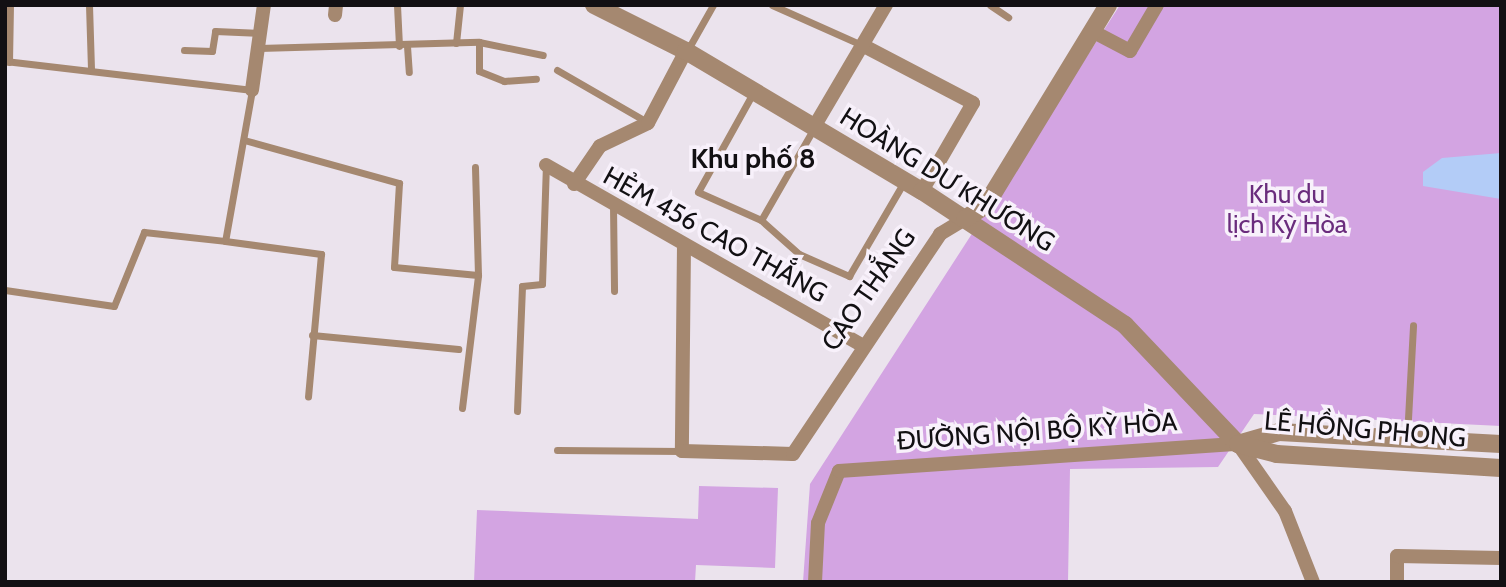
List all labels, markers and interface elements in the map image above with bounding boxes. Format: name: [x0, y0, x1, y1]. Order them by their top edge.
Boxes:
street label: HOÀNG DƯ KHƯƠNG: [834, 101, 1060, 259]
district label: Khu phố 8: [690, 141, 816, 175]
street label: HẺM 456 CAO THẮNG: [598, 160, 832, 310]
park label: Khu du lịch Kỳ Hòa: [1227, 179, 1347, 241]
street label: CAO THẮNG: [816, 223, 922, 357]
street label: LÊ HỒNG PHONG: [1263, 406, 1467, 454]
street label: ĐƯỜNG NỘI BỘ KỲ HÒA: [896, 407, 1178, 457]

